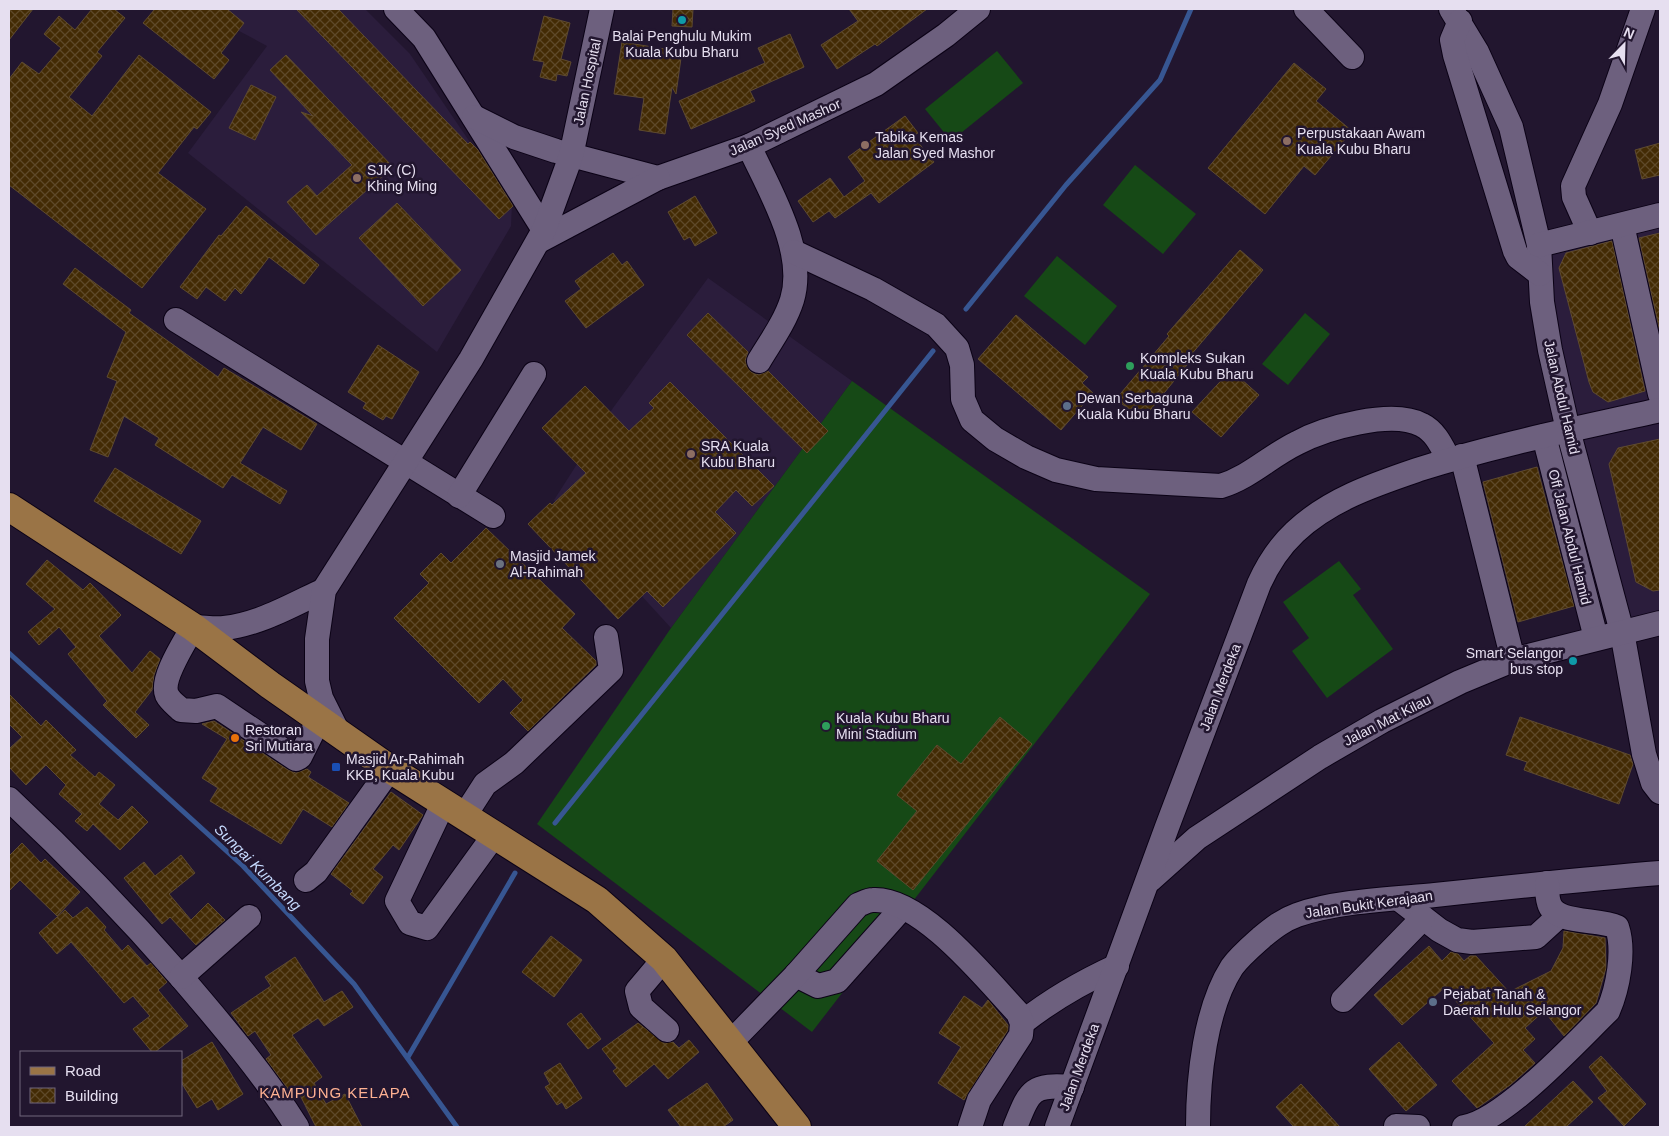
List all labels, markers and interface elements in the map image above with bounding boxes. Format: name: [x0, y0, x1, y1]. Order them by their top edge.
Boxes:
marker: Balai Penghulu Mukim Kuala Kubu Bharu: [676, 14, 688, 26]
north arrow: [1599, 20, 1649, 70]
text: N: [1621, 24, 1637, 42]
place label: Balai Penghulu Mukim Kuala Kubu Bharu: [612, 28, 752, 60]
street label: Jalan Hospital: [570, 37, 604, 127]
street label: Jalan Syed Mashor: [727, 95, 843, 159]
place label: Perpustakaan Awam Kuala Kubu Bharu: [1297, 125, 1425, 157]
place label: Tabika Kemas Jalan Syed Mashor: [875, 129, 995, 161]
marker: Perpustakaan Awam Kuala Kubu Bharu: [1281, 135, 1293, 147]
marker: Tabika Kemas Jalan Syed Mashor: [859, 139, 871, 151]
place label: SJK (C) Khing Ming: [367, 162, 437, 194]
marker: SJK (C) Khing Ming: [351, 172, 363, 184]
street label: Jalan Abdul Hamid: [1541, 338, 1583, 456]
place label: Kompleks Sukan Kuala Kubu Bharu: [1140, 350, 1254, 382]
marker: Kompleks Sukan Kuala Kubu Bharu: [1124, 360, 1136, 372]
place label: Dewan Serbaguna Kuala Kubu Bharu: [1077, 390, 1193, 422]
marker: Dewan Serbaguna Kuala Kubu Bharu: [1061, 400, 1073, 412]
place label: SRA Kuala Kubu Bharu: [701, 438, 775, 470]
marker: SRA Kuala Kubu Bharu: [685, 448, 697, 460]
street label: Off Jalan Abdul Hamid: [1545, 468, 1595, 606]
place label: Masjid Jamek Al-Rahimah: [510, 548, 597, 580]
marker: Masjid Jamek Al-Rahimah: [494, 558, 506, 570]
street label: Jalan Merdeka: [1196, 641, 1244, 733]
place label: Smart Selangor bus stop: [1466, 645, 1563, 677]
marker: Smart Selangor bus stop: [1567, 655, 1579, 667]
street label: Jalan Mat Kilau: [1341, 691, 1433, 749]
place label: Kuala Kubu Bharu Mini Stadium: [836, 710, 950, 742]
marker: Kuala Kubu Bharu Mini Stadium: [820, 720, 832, 732]
place label: Restoran Sri Mutiara: [245, 722, 313, 754]
marker: Restoran Sri Mutiara: [229, 732, 241, 744]
place label: Masjid Ar-Rahimah KKB, Kuala Kubu: [346, 751, 464, 783]
marker: Masjid Ar-Rahimah KKB, Kuala Kubu: [330, 761, 342, 773]
water label: Sungai Kumbang: [211, 820, 305, 914]
street label: Jalan Bukit Kerajaan: [1304, 887, 1434, 921]
place label: Pejabat Tanah & Daerah Hulu Selangor: [1443, 986, 1582, 1018]
marker: Pejabat Tanah & Daerah Hulu Selangor: [1427, 996, 1439, 1008]
street label: Jalan Merdeka: [1056, 1021, 1102, 1113]
legend: [20, 1051, 182, 1116]
text: Road: [65, 1062, 101, 1079]
district label: KAMPUNG KELAPA: [259, 1084, 411, 1101]
text: Building: [65, 1087, 118, 1104]

